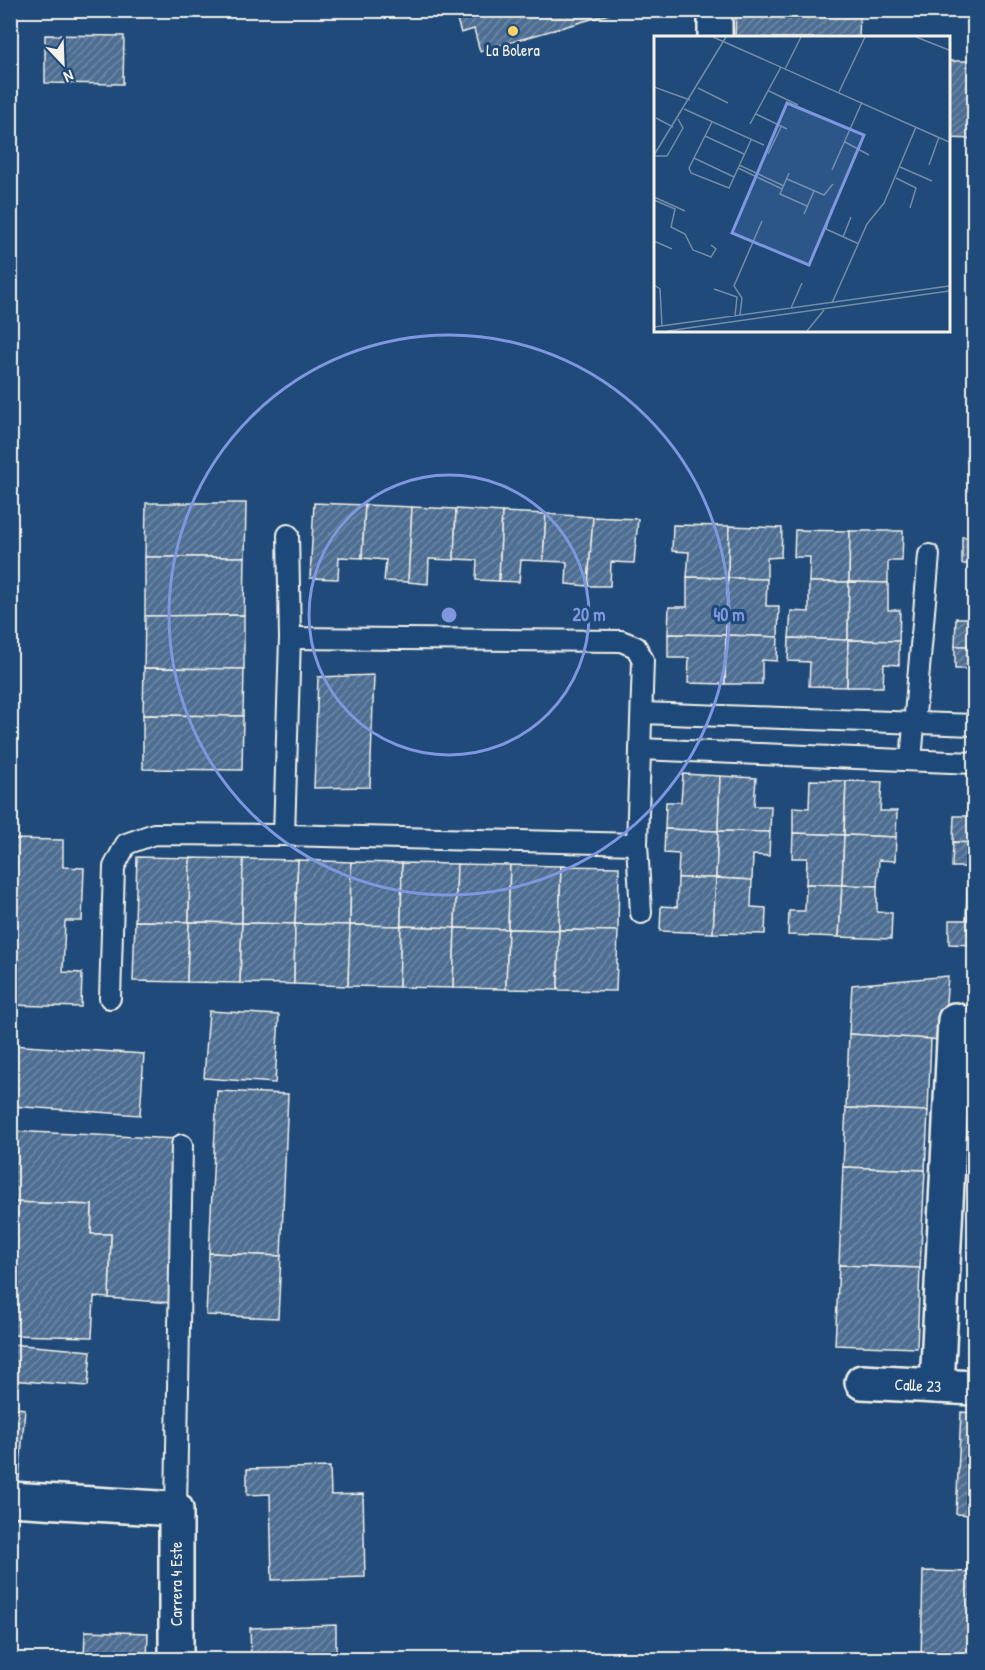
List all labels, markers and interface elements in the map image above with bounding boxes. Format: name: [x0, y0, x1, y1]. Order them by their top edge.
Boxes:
marker: La Bolera: [506, 24, 520, 38]
north arrow: [33, 33, 93, 93]
inset map: [654, 36, 949, 332]
place label: La Bolera: [486, 39, 540, 61]
text: N: [60, 65, 77, 89]
text: 20 m: [573, 602, 605, 627]
text: 40 m: [713, 602, 745, 627]
centre of rings: [439, 605, 459, 625]
street label: Calle 23: [894, 1373, 942, 1397]
street label: Carrera 4 Este: [165, 1541, 187, 1626]

